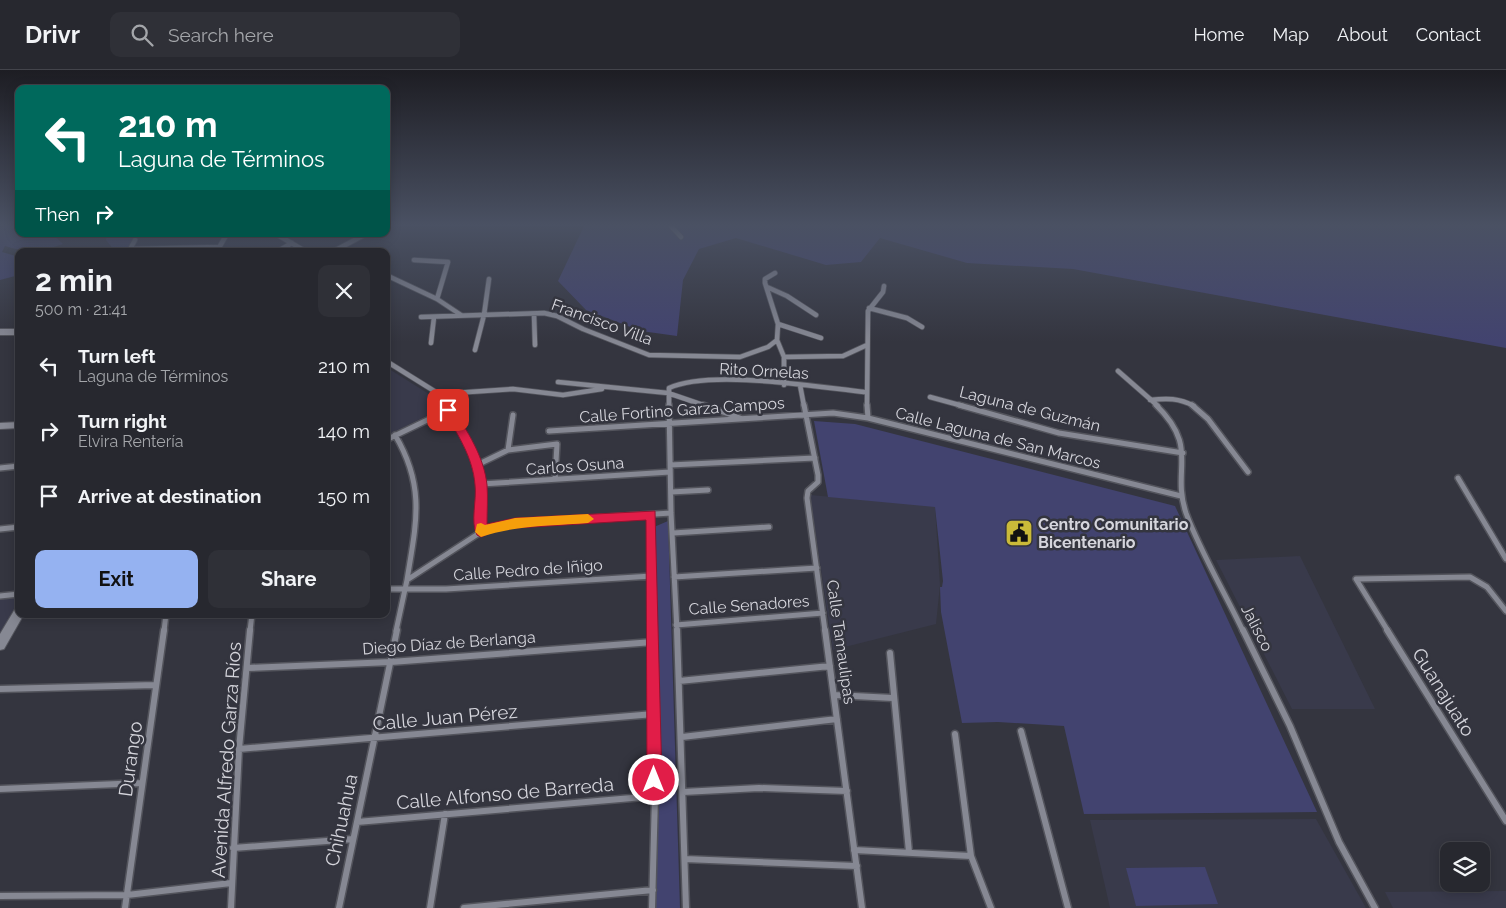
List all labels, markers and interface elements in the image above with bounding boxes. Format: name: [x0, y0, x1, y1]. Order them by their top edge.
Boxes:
search box: [110, 12, 460, 57]
text: Drivr: [25, 20, 80, 49]
icon: search: [128, 21, 156, 49]
text: Search here: [168, 24, 274, 46]
text: Home: [1193, 24, 1244, 45]
text: Map: [1272, 24, 1309, 45]
text: About: [1337, 24, 1388, 45]
text: Contact: [1416, 24, 1481, 45]
text: 210 m: [118, 104, 218, 145]
icon: left: [35, 105, 100, 170]
text: Laguna de Términos: [118, 146, 325, 172]
icon: right: [90, 200, 118, 228]
text: Then: [35, 203, 80, 225]
text: 2 min: [35, 263, 113, 298]
button: close: [318, 265, 370, 317]
street label: Francisco Villa: [549, 295, 655, 349]
text: 500 m · 21:41: [35, 300, 127, 319]
text: Turn left: [78, 345, 155, 367]
icon: left: [35, 352, 63, 380]
text: 210 m: [318, 355, 370, 377]
street label: Rito Ornelas: [719, 359, 810, 383]
text: Laguna de Términos: [78, 367, 228, 386]
street label: Laguna de Guzmán: [958, 382, 1102, 436]
pin: [427, 389, 469, 431]
street label: Calle Fortino Garza Campos: [579, 393, 786, 427]
icon: arrive: [434, 396, 462, 424]
street label: Calle Laguna de San Marcos: [893, 403, 1103, 473]
text: Turn right: [78, 410, 167, 432]
icon: right: [35, 417, 63, 445]
text: 140 m: [318, 420, 370, 442]
text: Elvira Rentería: [78, 432, 183, 451]
street label: Carlos Osuna: [525, 453, 625, 479]
icon: arrive: [35, 482, 63, 510]
text: Arrive at destination: [78, 485, 262, 507]
text: 150 m: [318, 485, 370, 507]
place label: Centro Comunitario Bicentenario: [1038, 515, 1189, 552]
public building icon: Centro Comunitario Bicentenario: [1004, 518, 1034, 548]
button: Exit: [35, 550, 198, 608]
button: Share: [208, 550, 370, 608]
street label: Calle Pedro de Iñigo: [453, 555, 603, 585]
street label: Calle Tamaulipas: [823, 579, 859, 706]
street label: Calle Senadores: [688, 591, 810, 619]
street label: Jalisco: [1237, 601, 1277, 655]
street label: Diego Díaz de Berlanga: [362, 627, 536, 659]
street label: Avenida Alfredo Garza Ríos: [207, 641, 245, 879]
street label: Guanajuato: [1408, 644, 1480, 740]
street label: Calle Juan Pérez: [372, 700, 518, 734]
street label: Durango: [114, 720, 146, 798]
position arrow: [627, 753, 679, 805]
street label: Chihuahua: [320, 772, 362, 868]
street label: Calle Alfonso de Barreda: [395, 773, 615, 813]
map controls: [1440, 842, 1490, 892]
button: layers: [1440, 842, 1490, 892]

